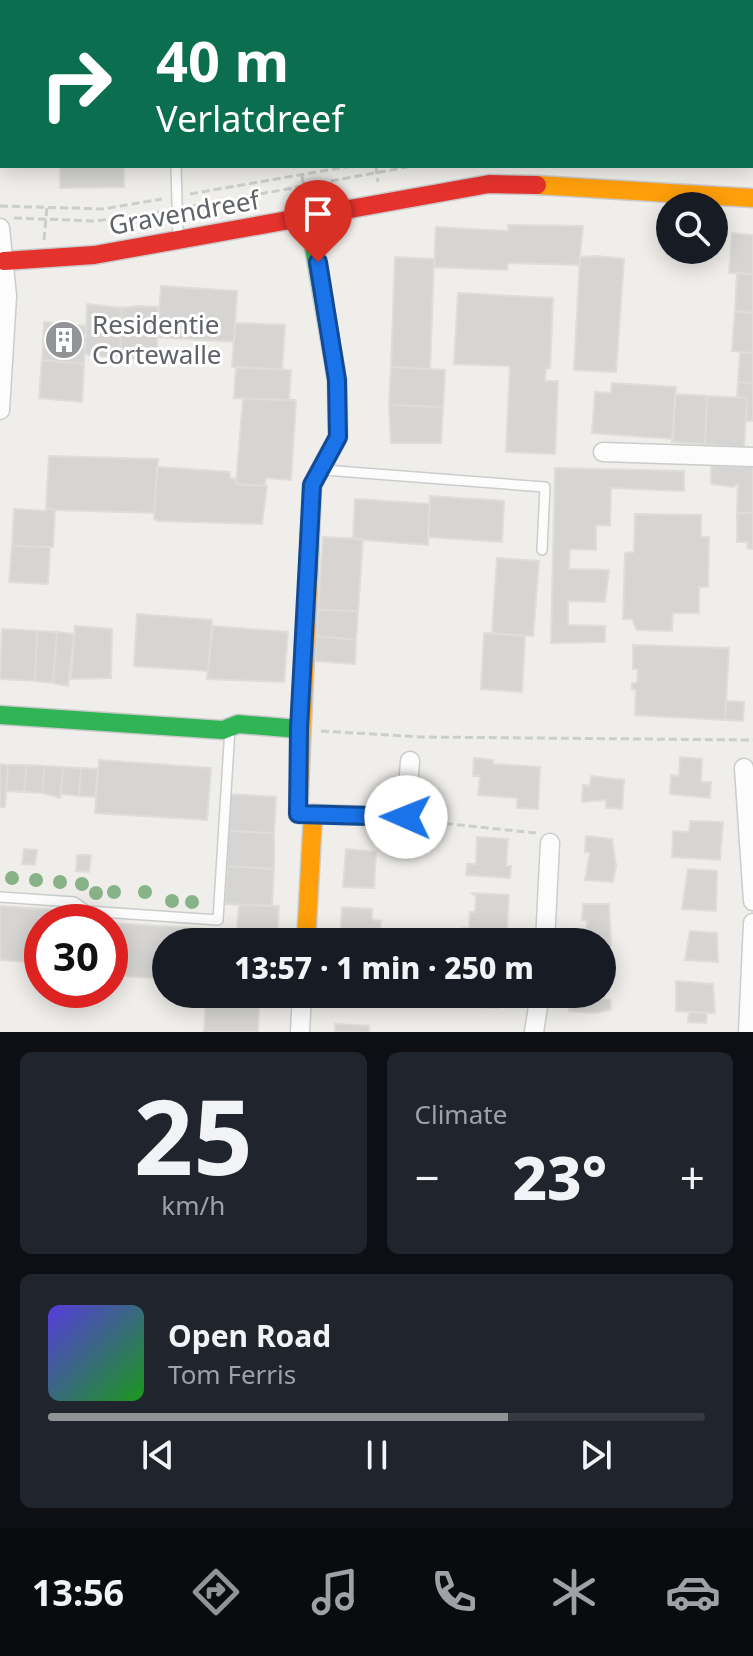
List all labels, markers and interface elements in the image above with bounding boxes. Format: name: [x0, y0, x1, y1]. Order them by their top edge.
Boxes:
text: 40 m: [156, 22, 289, 98]
icon: right: [24, 32, 128, 136]
text: Verlatdreef: [156, 94, 344, 143]
pin: [284, 180, 352, 262]
street label: Gravendreef: [106, 181, 264, 243]
icon: arrive: [296, 192, 340, 236]
map controls: [656, 192, 728, 264]
button: search: [656, 192, 728, 264]
place label: Residentie Cortewalle: [92, 306, 222, 372]
building icon: Residentie Cortewalle: [43, 319, 85, 361]
position arrow: [364, 775, 448, 859]
speed limit sign: 30: [24, 904, 128, 1008]
text: 13:57 · 1 min · 250 m: [234, 947, 534, 988]
text: 25: [134, 1064, 253, 1205]
text: Climate: [415, 1096, 507, 1132]
text: 23°: [512, 1136, 607, 1218]
text: −: [415, 1147, 440, 1207]
text: +: [680, 1147, 705, 1207]
text: km/h: [161, 1187, 225, 1223]
text: Open Road: [168, 1315, 331, 1356]
text: Tom Ferris: [168, 1356, 296, 1392]
icon: previous: [136, 1433, 180, 1477]
icon: pause: [355, 1433, 399, 1477]
icon: next: [574, 1433, 618, 1477]
icon: directions: [188, 1564, 244, 1620]
icon: music: [307, 1564, 363, 1620]
icon: phone: [426, 1564, 482, 1620]
icon: climate: [546, 1564, 602, 1620]
icon: car: [665, 1564, 721, 1620]
text: 13:56: [32, 1568, 124, 1617]

